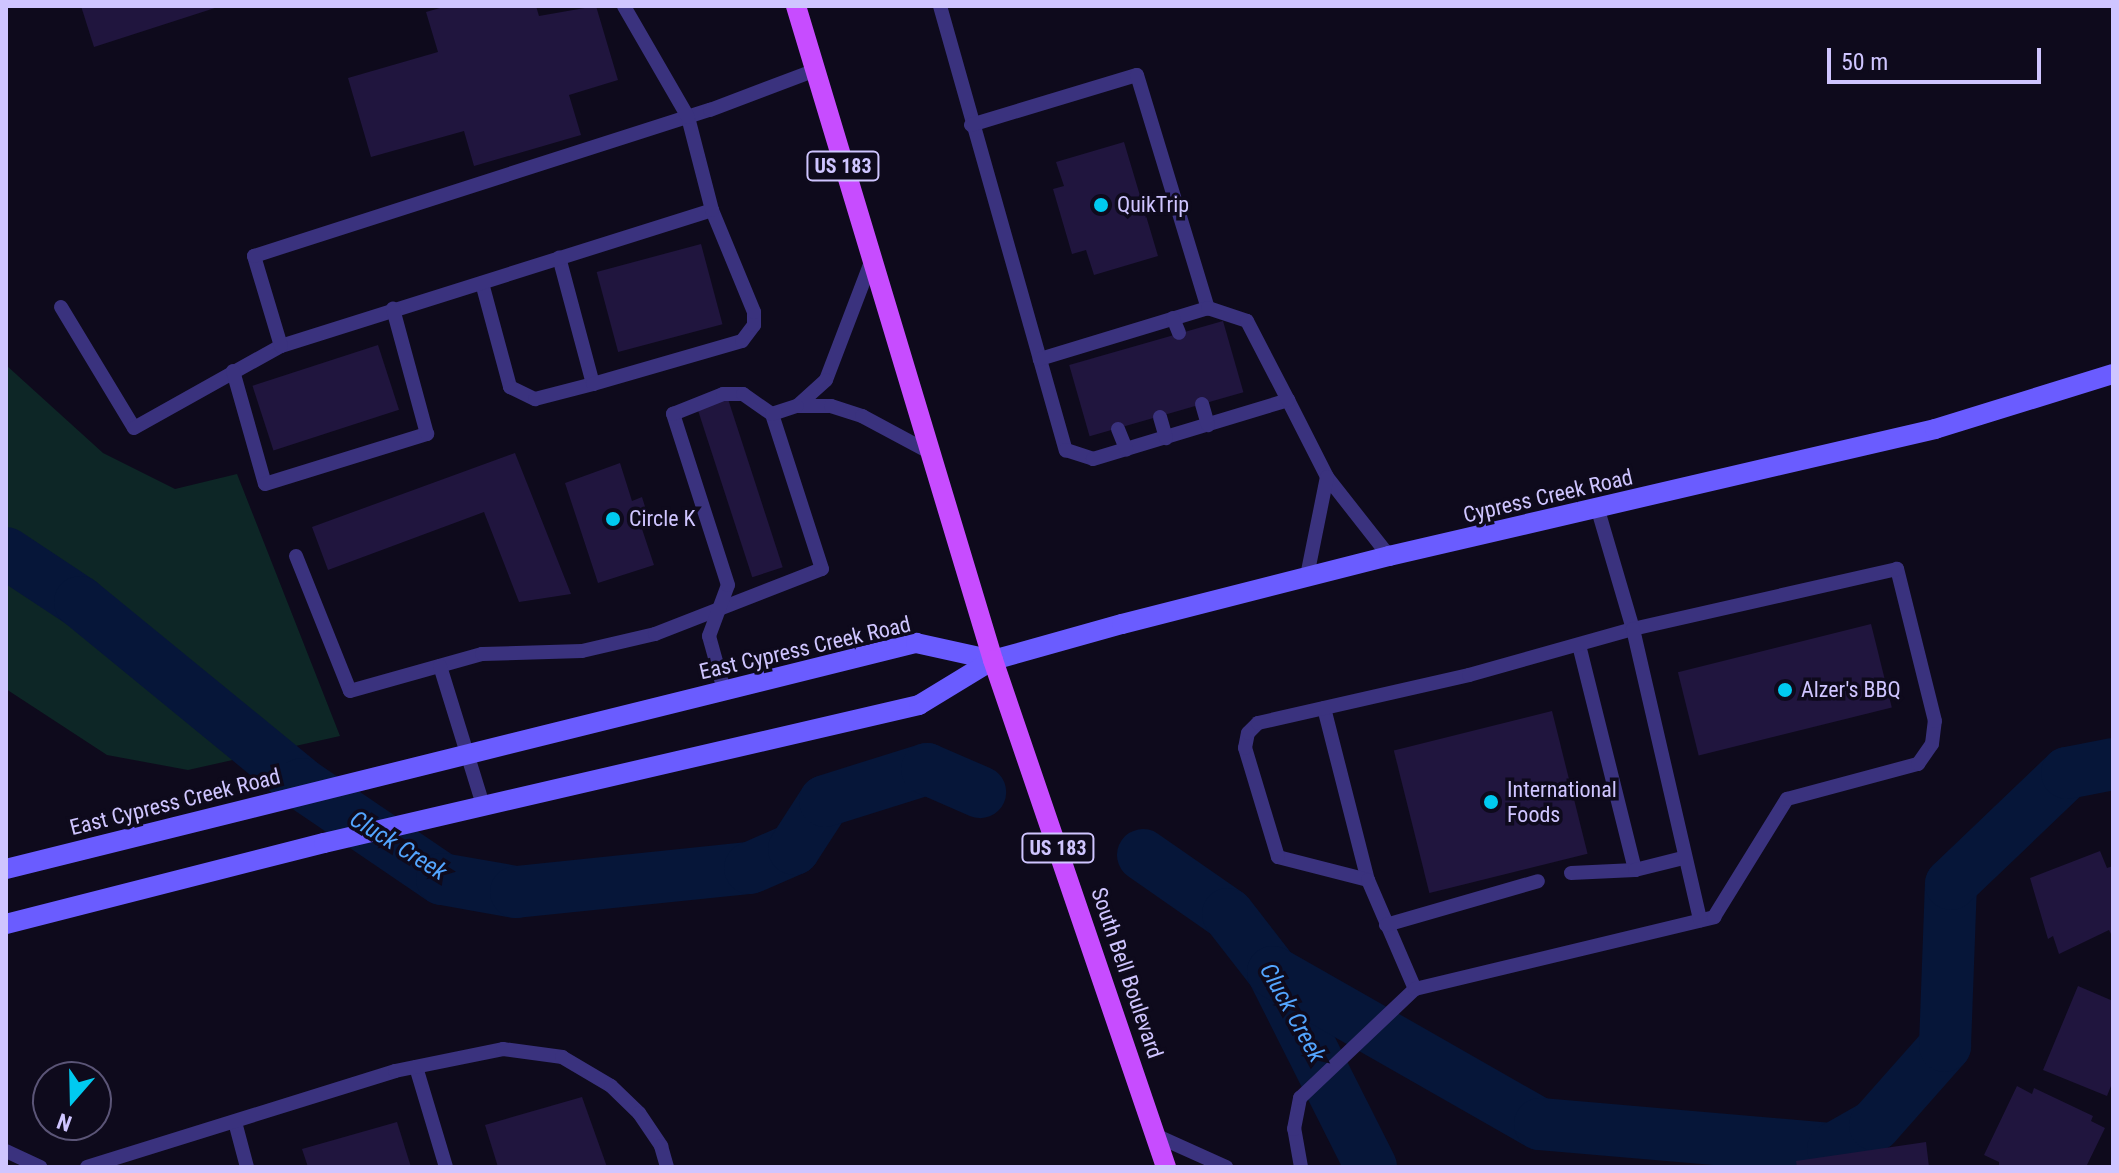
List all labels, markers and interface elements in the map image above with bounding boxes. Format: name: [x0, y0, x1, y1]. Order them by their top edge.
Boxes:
scale bar: [1831, 32, 2045, 82]
text: 50 m: [1841, 48, 1888, 76]
road number: US 183: [805, 150, 881, 182]
place label: QuikTrip: [1117, 192, 1189, 218]
marker: QuikTrip: [1092, 196, 1110, 214]
street label: Cypress Creek Road: [1461, 464, 1635, 528]
place label: Circle K: [629, 506, 696, 532]
marker: Circle K: [604, 510, 622, 528]
street label: East Cypress Creek Road: [697, 611, 913, 685]
place label: Alzer's BBQ: [1801, 677, 1901, 703]
marker: Alzer's BBQ: [1776, 681, 1794, 699]
street label: East Cypress Creek Road: [67, 763, 283, 841]
place label: International Foods: [1507, 776, 1617, 828]
marker: International Foods: [1482, 793, 1500, 811]
water label: Cluck Creek: [344, 805, 452, 887]
road number: US 183: [1020, 832, 1096, 864]
street label: South Bell Boulevard: [1085, 884, 1169, 1062]
water label: Cluck Creek: [1253, 958, 1331, 1068]
north arrow: [32, 1061, 112, 1141]
text: N: [54, 1108, 75, 1136]

